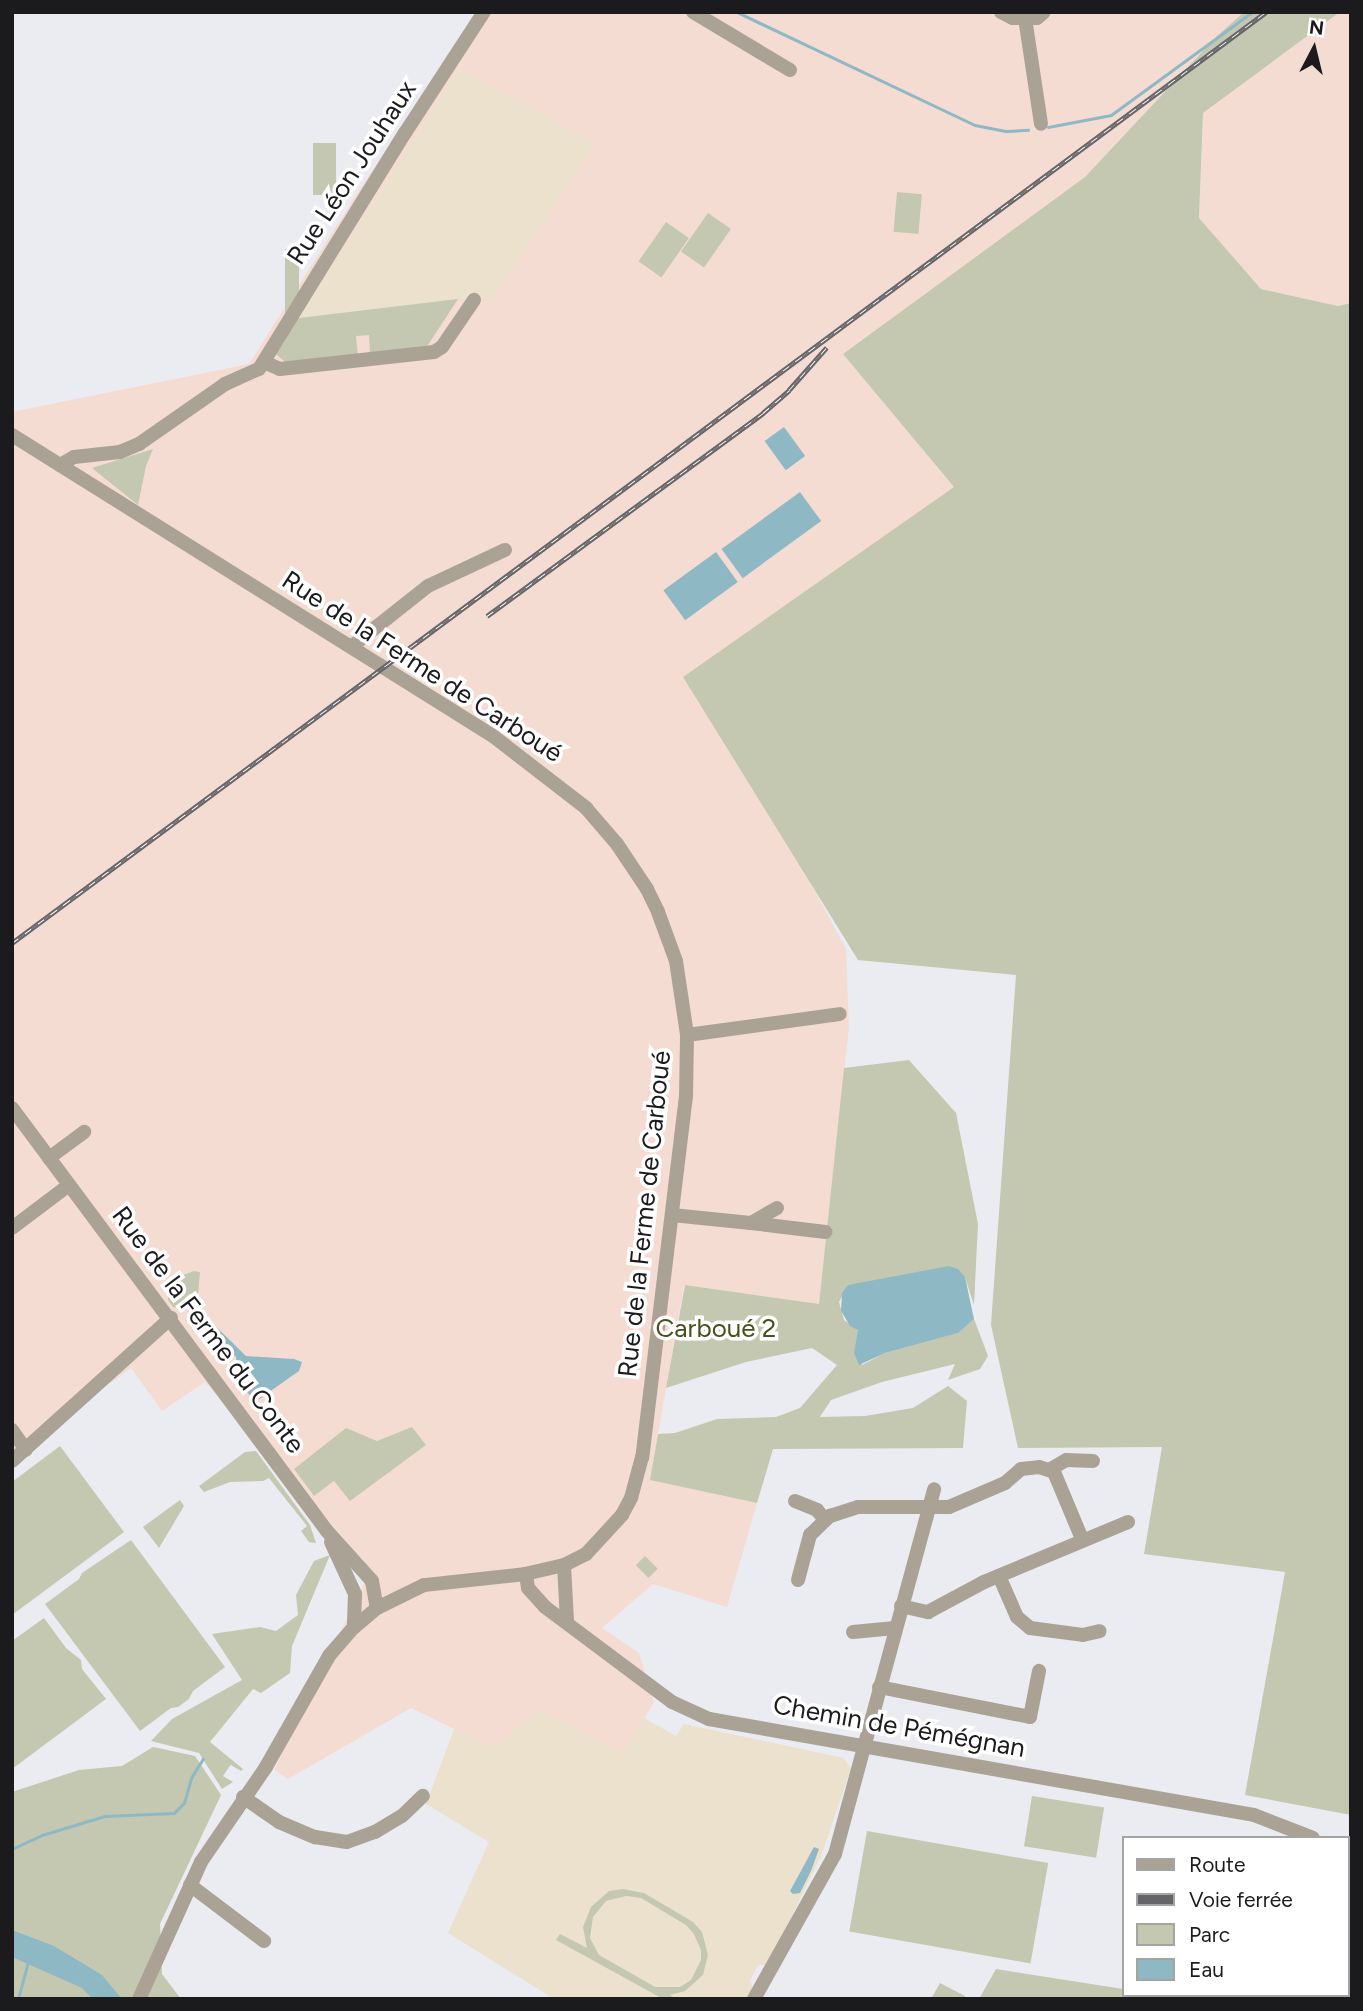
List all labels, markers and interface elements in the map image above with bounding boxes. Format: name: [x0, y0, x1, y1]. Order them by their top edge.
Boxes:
north arrow: [1279, 14, 1349, 84]
text: N: [1308, 15, 1325, 40]
street label: Rue Léon Jouhaux: [281, 75, 423, 271]
street label: Rue de la Ferme de Carboué: [276, 565, 568, 769]
street label: Rue de la Ferme de Carboué: [612, 1049, 678, 1379]
street label: Rue de la Ferme du Conte: [105, 1200, 311, 1460]
park label: Carboué 2: [656, 1313, 776, 1345]
street label: Chemin de Pémégnan: [771, 1689, 1027, 1765]
legend: [1122, 1836, 1349, 1997]
text: Route: [1189, 1852, 1245, 1877]
text: Voie ferrée: [1189, 1887, 1293, 1912]
text: Parc: [1189, 1922, 1230, 1947]
text: Eau: [1189, 1957, 1224, 1982]

